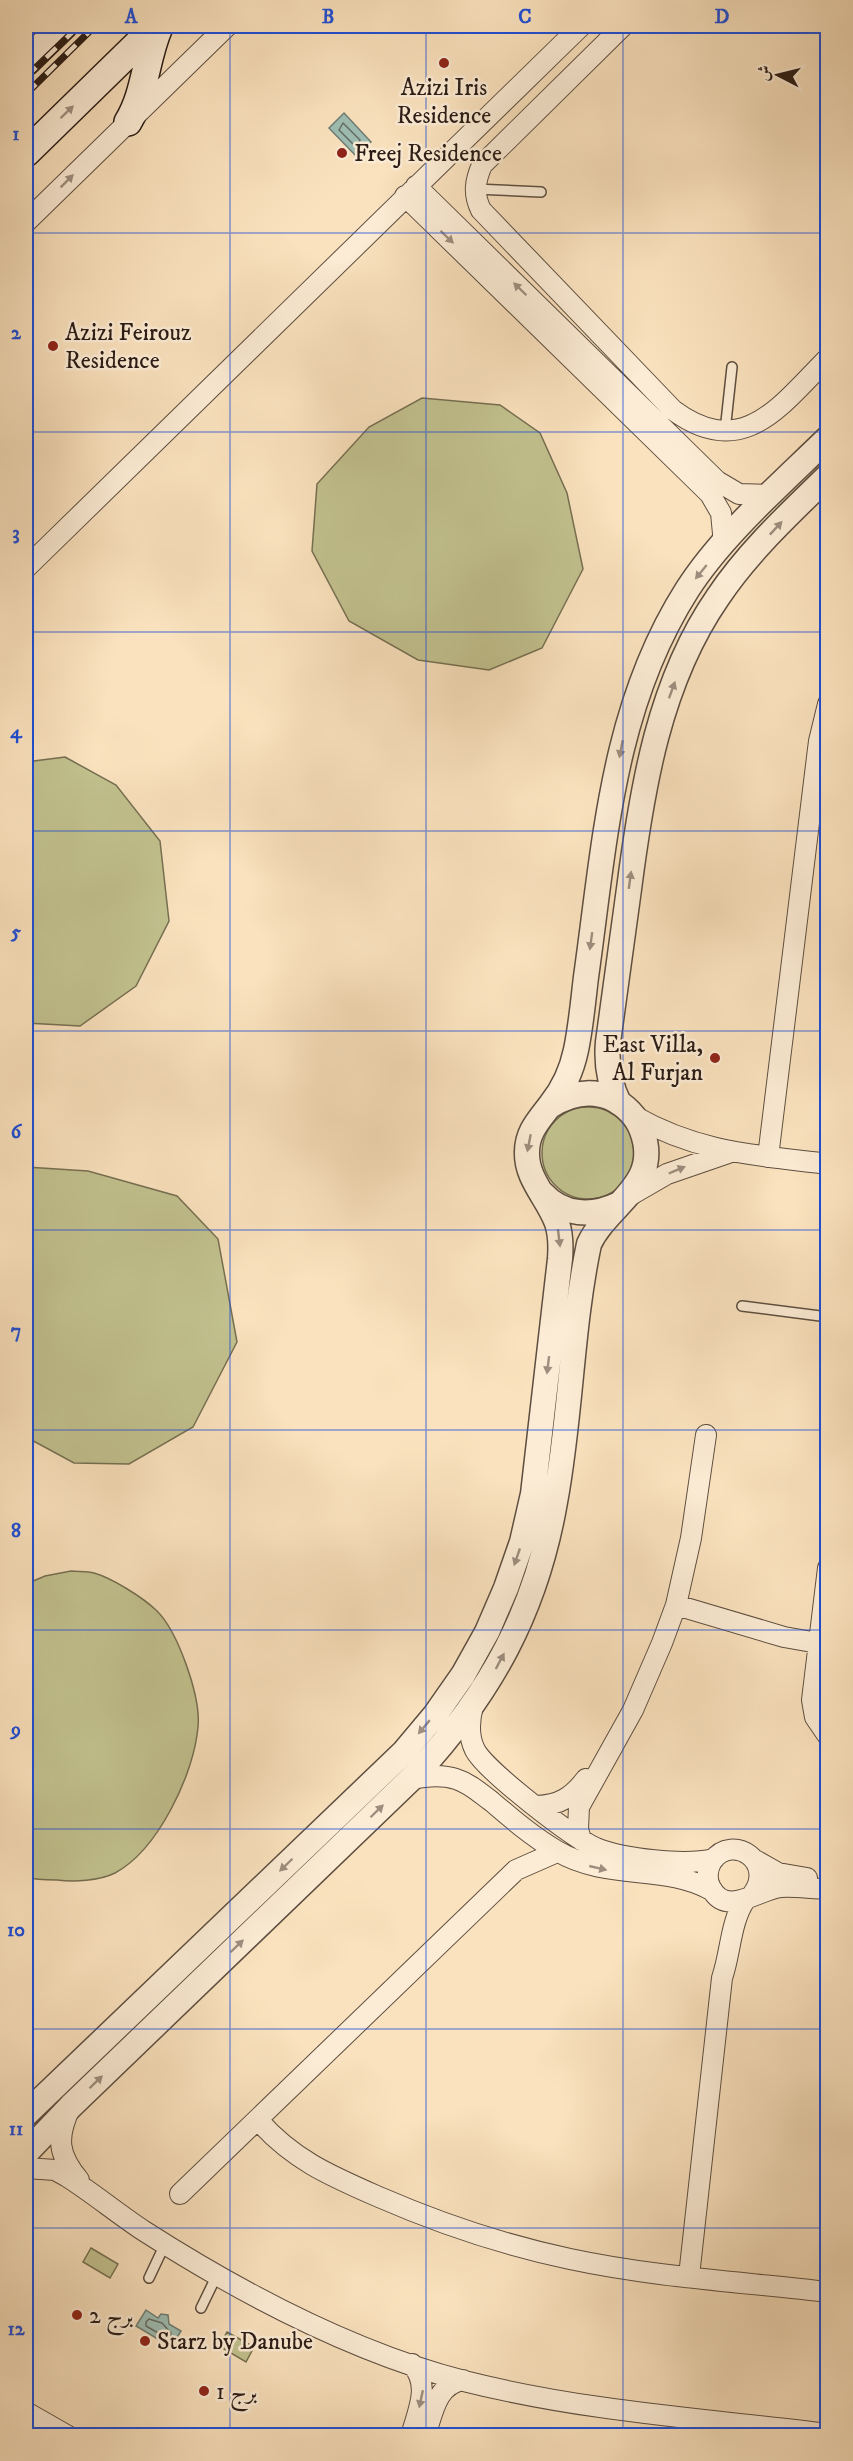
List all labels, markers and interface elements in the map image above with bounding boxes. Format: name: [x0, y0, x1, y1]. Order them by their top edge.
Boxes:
text: A: [124, 5, 139, 30]
text: B: [322, 5, 334, 30]
text: C: [518, 5, 532, 30]
text: D: [715, 5, 730, 30]
north arrow: [748, 45, 808, 105]
marker: Azizi Iris Residence: [437, 56, 451, 70]
text: ش: [753, 64, 775, 82]
place label: Azizi Iris Residence: [397, 73, 491, 131]
one-way arrow: [60, 106, 74, 120]
text: 1: [12, 122, 20, 147]
place label: Freej Residence: [354, 139, 502, 169]
marker: Freej Residence: [335, 146, 349, 160]
one-way arrow: [60, 175, 74, 189]
one-way arrow: [440, 230, 454, 244]
one-way arrow: [514, 282, 528, 296]
place label: Azizi Feirouz Residence: [65, 318, 192, 376]
text: 2: [11, 321, 22, 346]
marker: Azizi Feirouz Residence: [46, 339, 60, 353]
one-way arrow: [769, 520, 783, 535]
text: 3: [12, 521, 20, 546]
one-way arrow: [695, 565, 708, 580]
one-way arrow: [667, 681, 677, 699]
text: 4: [10, 720, 23, 745]
one-way arrow: [616, 739, 625, 758]
one-way arrow: [625, 870, 634, 889]
text: 5: [10, 920, 21, 945]
one-way arrow: [587, 932, 596, 951]
place label: East Villa, Al Furjan: [602, 1030, 703, 1088]
marker: East Villa, Al Furjan: [708, 1051, 722, 1065]
text: 6: [11, 1120, 23, 1145]
one-way arrow: [524, 1133, 533, 1152]
one-way arrow: [669, 1165, 687, 1175]
one-way arrow: [554, 1228, 564, 1247]
text: 7: [11, 1319, 21, 1344]
one-way arrow: [543, 1356, 553, 1375]
text: 8: [11, 1519, 21, 1544]
one-way arrow: [511, 1548, 521, 1566]
one-way arrow: [495, 1653, 505, 1670]
text: 9: [9, 1718, 21, 1743]
one-way arrow: [418, 1719, 431, 1735]
one-way arrow: [369, 1804, 383, 1818]
one-way arrow: [279, 1858, 294, 1872]
one-way arrow: [589, 1863, 608, 1873]
text: 10: [7, 1918, 25, 1943]
one-way arrow: [229, 1939, 244, 1953]
one-way arrow: [89, 2075, 103, 2089]
text: 11: [9, 2117, 23, 2142]
place label: برج 2: [89, 2301, 133, 2336]
marker: برج 2: [70, 2308, 84, 2322]
text: 12: [7, 2317, 26, 2342]
place label: Starz by Danube: [157, 2327, 313, 2357]
marker: Starz by Danube: [138, 2334, 152, 2348]
place label: برج 1: [216, 2377, 257, 2412]
marker: برج 1: [197, 2384, 211, 2398]
one-way arrow: [416, 2390, 425, 2409]

